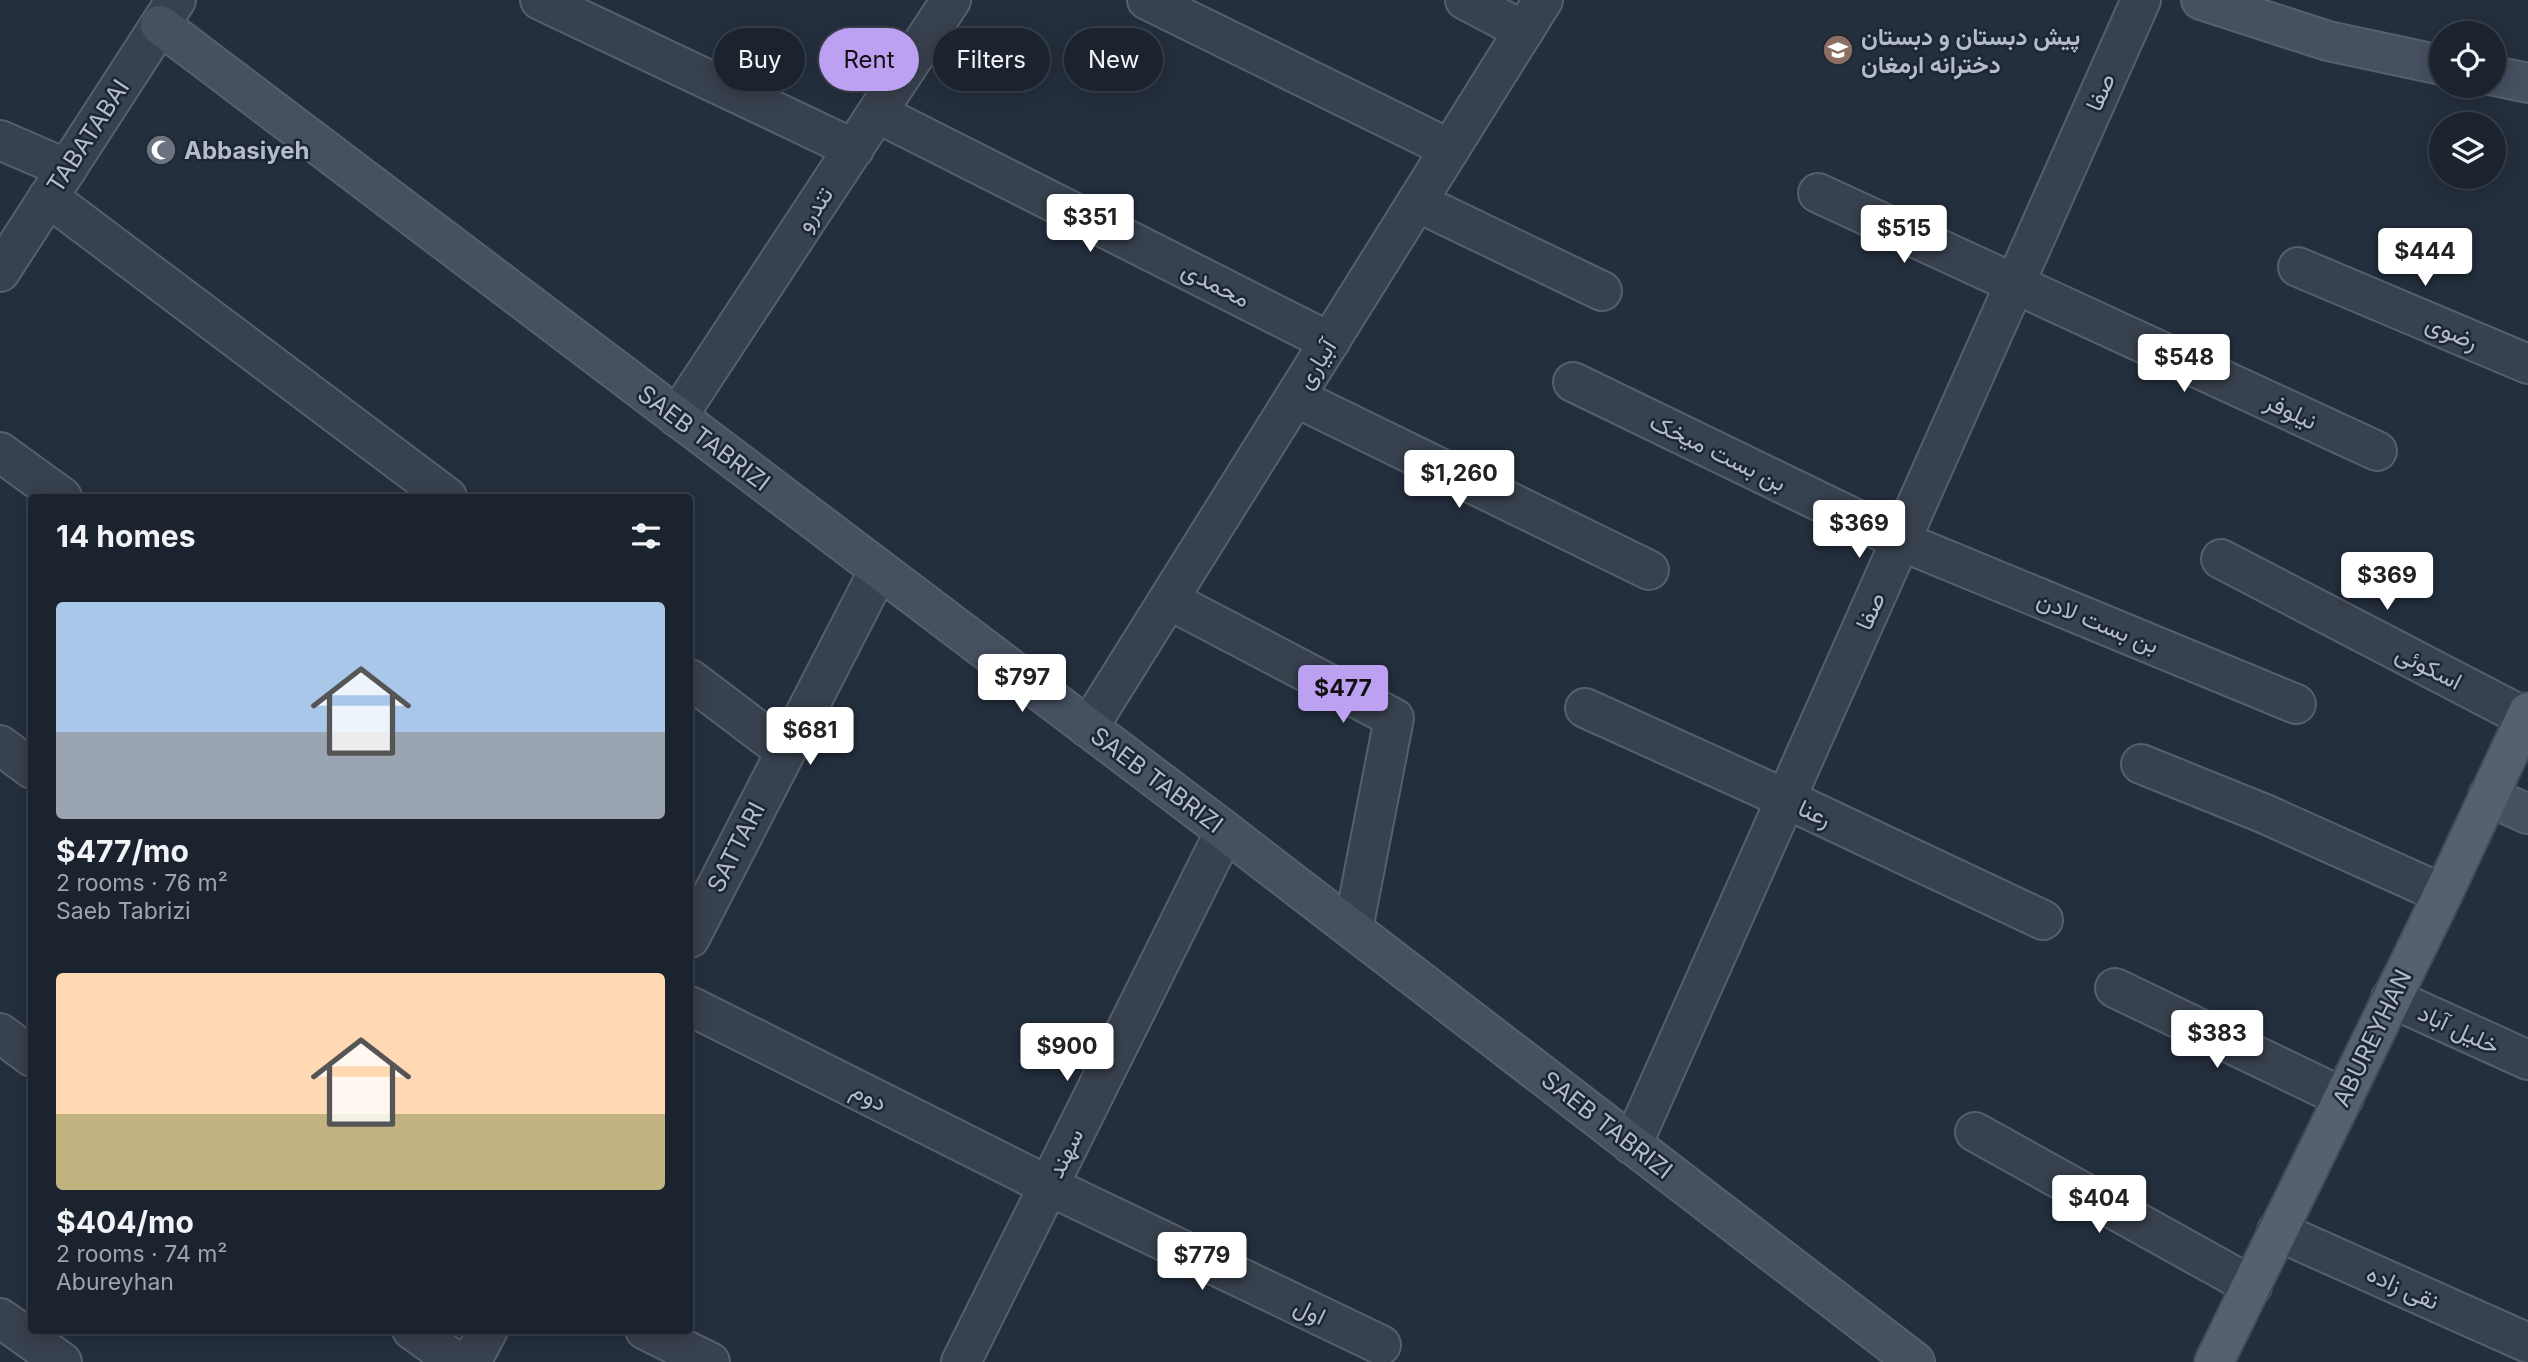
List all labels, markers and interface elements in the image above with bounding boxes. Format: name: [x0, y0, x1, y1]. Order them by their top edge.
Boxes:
map controls: [2429, 21, 2506, 189]
button: locate: [2429, 21, 2506, 98]
place label: پیش دبستان و دبستان دخترانه ارمغان: [1861, 22, 2080, 80]
chip: Buy: [714, 28, 805, 91]
chip: Rent: [819, 28, 919, 91]
chip: Filters: [933, 28, 1050, 91]
chip: New: [1064, 28, 1163, 91]
school or university icon: پیش دبستان و دبستان دخترانه ارمغان: [1821, 33, 1855, 67]
street label: صفا: [2079, 69, 2121, 115]
street label: TABATABAI: [41, 74, 135, 198]
button: layers: [2429, 112, 2506, 189]
mosque icon: Abbasiyeh: [144, 133, 178, 167]
place label: Abbasiyeh: [184, 136, 310, 165]
street label: تندرو: [789, 181, 840, 237]
pin: $351: [1049, 194, 1131, 254]
text: $351: [1063, 203, 1117, 231]
pin: $515: [1863, 205, 1945, 265]
text: $515: [1877, 214, 1931, 242]
pin: $444: [2384, 229, 2466, 288]
text: $444: [2394, 237, 2456, 265]
street label: محمدی: [1177, 255, 1255, 313]
street label: رضوی: [2421, 308, 2483, 357]
street label: آبیاری: [1290, 332, 1344, 395]
pin: $548: [2143, 334, 2225, 394]
text: $548: [2154, 343, 2214, 371]
street label: SAEB TABRIZI: [632, 379, 776, 497]
street label: نیلوفر: [2259, 386, 2322, 436]
street label: بن بست میخک: [1645, 407, 1791, 497]
pin: $1,260: [1402, 450, 1516, 510]
text: $1,260: [1420, 459, 1498, 487]
pin: $369: [1818, 500, 1900, 560]
text: $369: [1829, 509, 1889, 537]
icon: filters: [627, 517, 665, 555]
text: 14 homes: [56, 518, 195, 554]
pin: $369: [2346, 552, 2428, 612]
text: $369: [2357, 561, 2417, 589]
street label: بن بست لادن: [2033, 584, 2163, 660]
street label: صفا: [1849, 588, 1891, 634]
street label: اسکوئی: [2391, 638, 2467, 697]
icon: home: [298, 648, 424, 774]
pin: $797: [981, 654, 1063, 714]
text: $797: [994, 663, 1050, 691]
pin: $477: [1302, 666, 1384, 725]
text: $477: [1314, 674, 1372, 702]
pin: $681: [769, 708, 851, 767]
text: $681: [783, 716, 837, 744]
street label: SAEB TABRIZI: [1085, 721, 1229, 839]
street label: رعنا: [1793, 793, 1836, 834]
street label: SATTARI: [701, 797, 771, 897]
text: $477/mo: [56, 833, 189, 869]
text: 2 rooms · 76 m²: [56, 869, 228, 897]
text: Saeb Tabrizi: [56, 897, 191, 925]
street label: ABUREYHAN: [2326, 965, 2418, 1111]
street label: خلیل آباد: [2414, 998, 2504, 1060]
pin: $383: [2176, 1010, 2258, 1070]
icon: home: [298, 1019, 424, 1145]
text: $383: [2187, 1019, 2247, 1047]
pin: $900: [1026, 1024, 1108, 1083]
text: $900: [1036, 1032, 1098, 1060]
street label: SAEB TABRIZI: [1536, 1065, 1678, 1185]
street label: دوم: [845, 1075, 892, 1119]
street label: سهند: [1041, 1123, 1090, 1183]
pin: $404: [2058, 1176, 2140, 1235]
text: $404: [2068, 1184, 2130, 1212]
text: $404/mo: [56, 1204, 194, 1240]
pin: $779: [1161, 1232, 1243, 1292]
text: 2 rooms · 74 m²: [56, 1240, 228, 1268]
text: $779: [1174, 1241, 1230, 1269]
street label: نقی زاده: [2362, 1258, 2444, 1317]
text: Abureyhan: [56, 1268, 174, 1296]
street label: اول: [1289, 1291, 1331, 1332]

